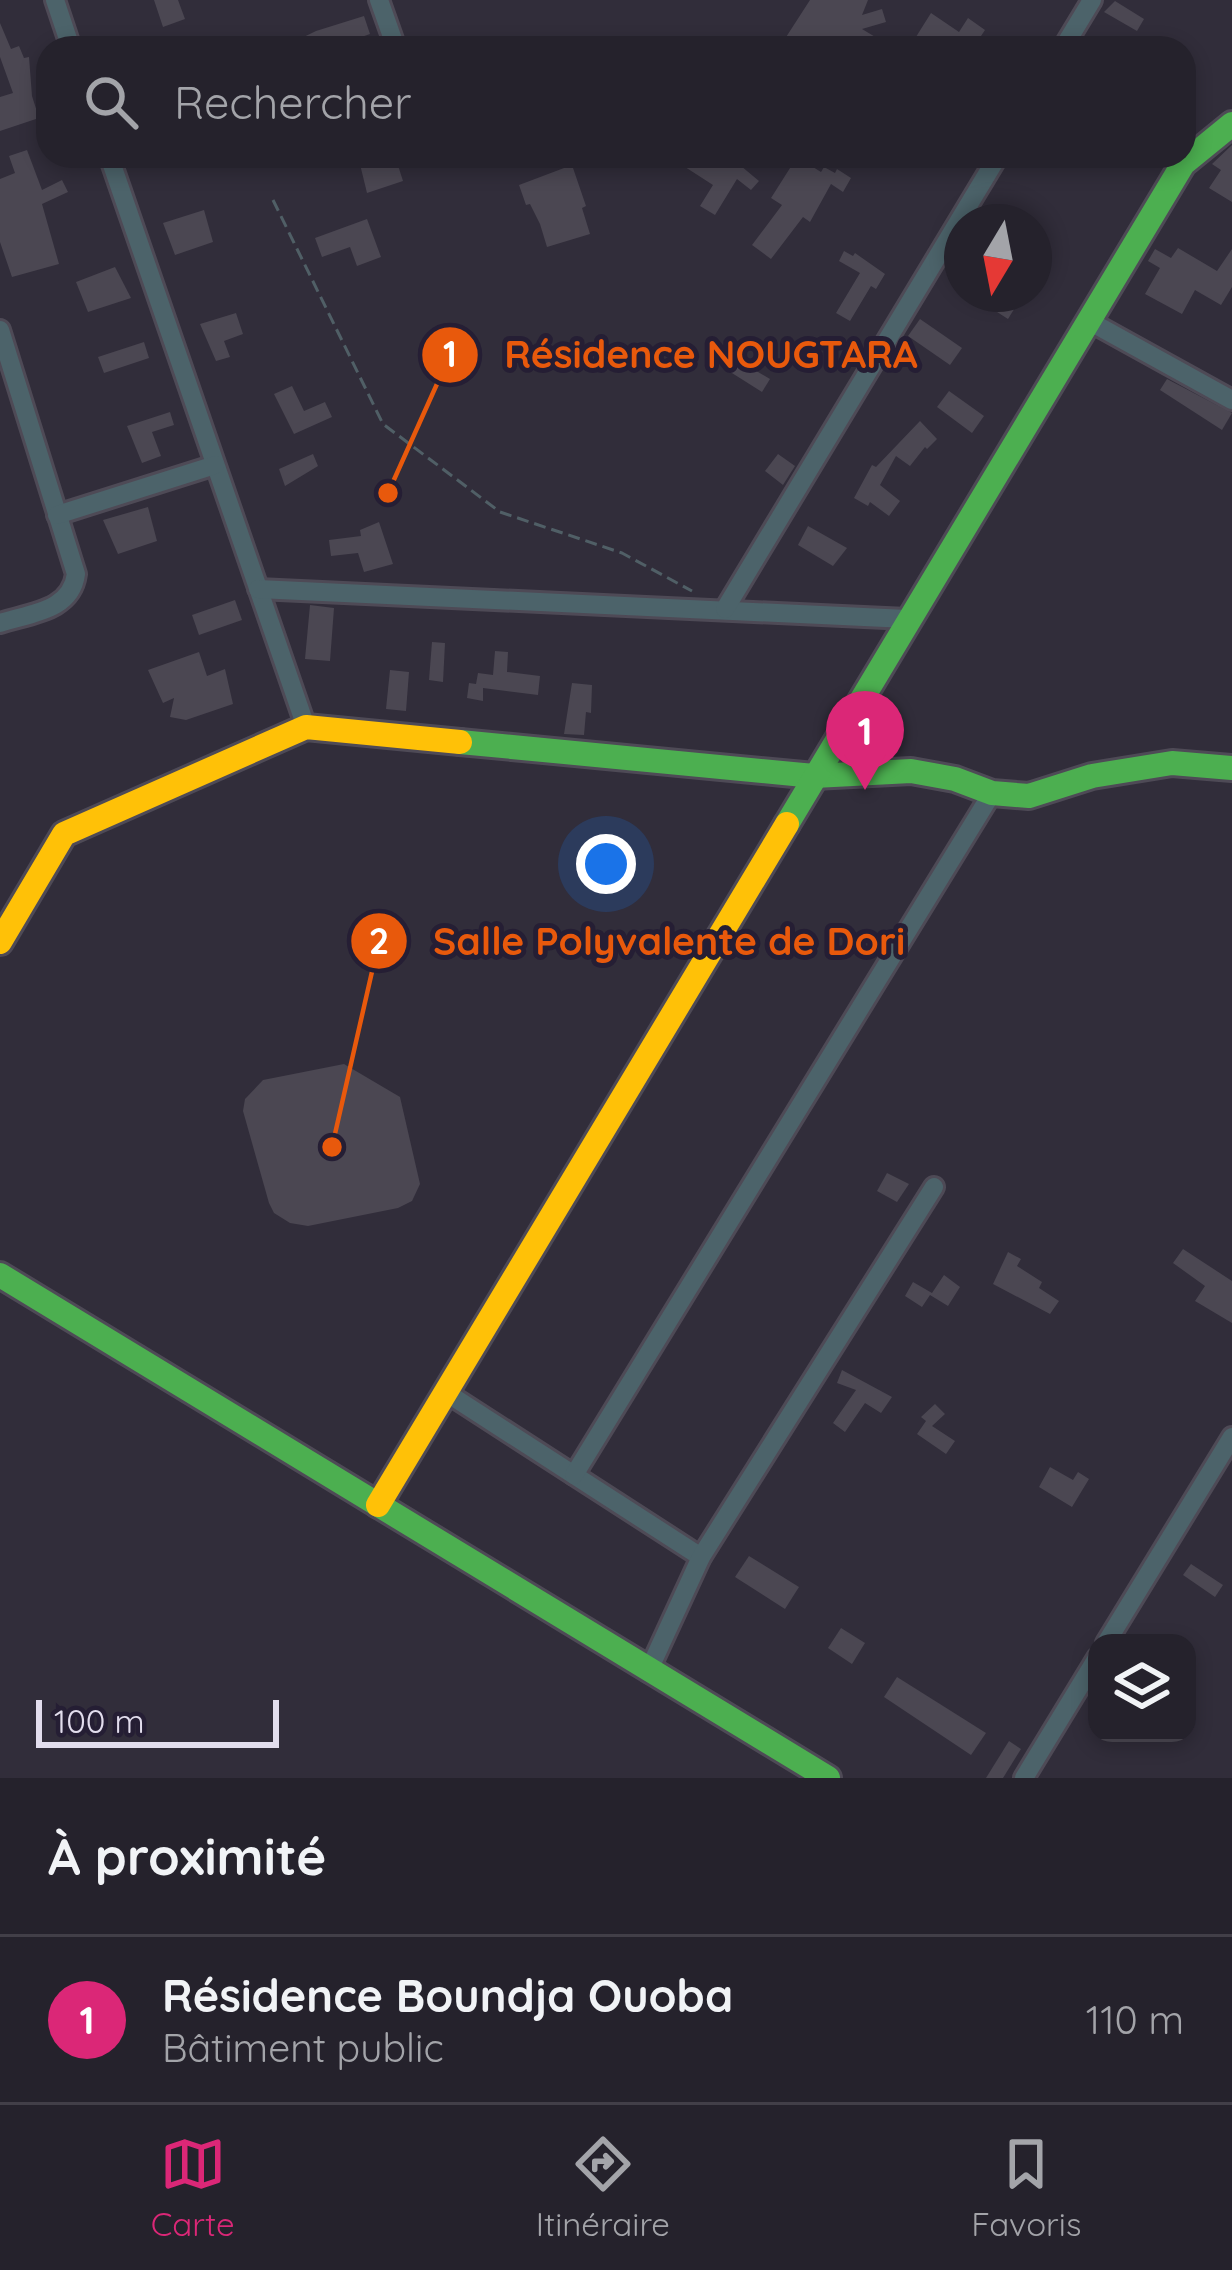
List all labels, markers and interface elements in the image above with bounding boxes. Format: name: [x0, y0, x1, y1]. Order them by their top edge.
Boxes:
search box: [36, 36, 1196, 168]
icon: search: [78, 69, 144, 135]
text: Rechercher: [174, 74, 412, 130]
north arrow: [944, 204, 1052, 312]
callout: Résidence NOUGTARA: [420, 317, 942, 392]
text: Résidence NOUGTARA: [504, 329, 918, 378]
text: 1: [443, 331, 457, 376]
pin: 1: [826, 691, 904, 790]
your location: [576, 834, 636, 894]
callout: Salle Polyvalente de Dori: [349, 904, 929, 979]
text: Salle Polyvalente de Dori: [433, 916, 905, 965]
text: 2: [369, 918, 389, 963]
map controls: [1088, 1634, 1196, 1742]
button: layers: [1088, 1634, 1196, 1742]
scale bar: [36, 1694, 279, 1747]
text: 100 m: [54, 1700, 145, 1741]
text: À proximité: [48, 1824, 326, 1888]
text: Résidence Boundja Ouoba: [162, 1967, 733, 2023]
text: 1: [79, 1995, 95, 2044]
text: 110 m: [1086, 1995, 1184, 2044]
text: Bâtiment public: [162, 2023, 444, 2072]
tab: Carte: [151, 2131, 235, 2244]
tab: Itinéraire: [536, 2131, 670, 2244]
tab: Favoris: [971, 2131, 1081, 2244]

